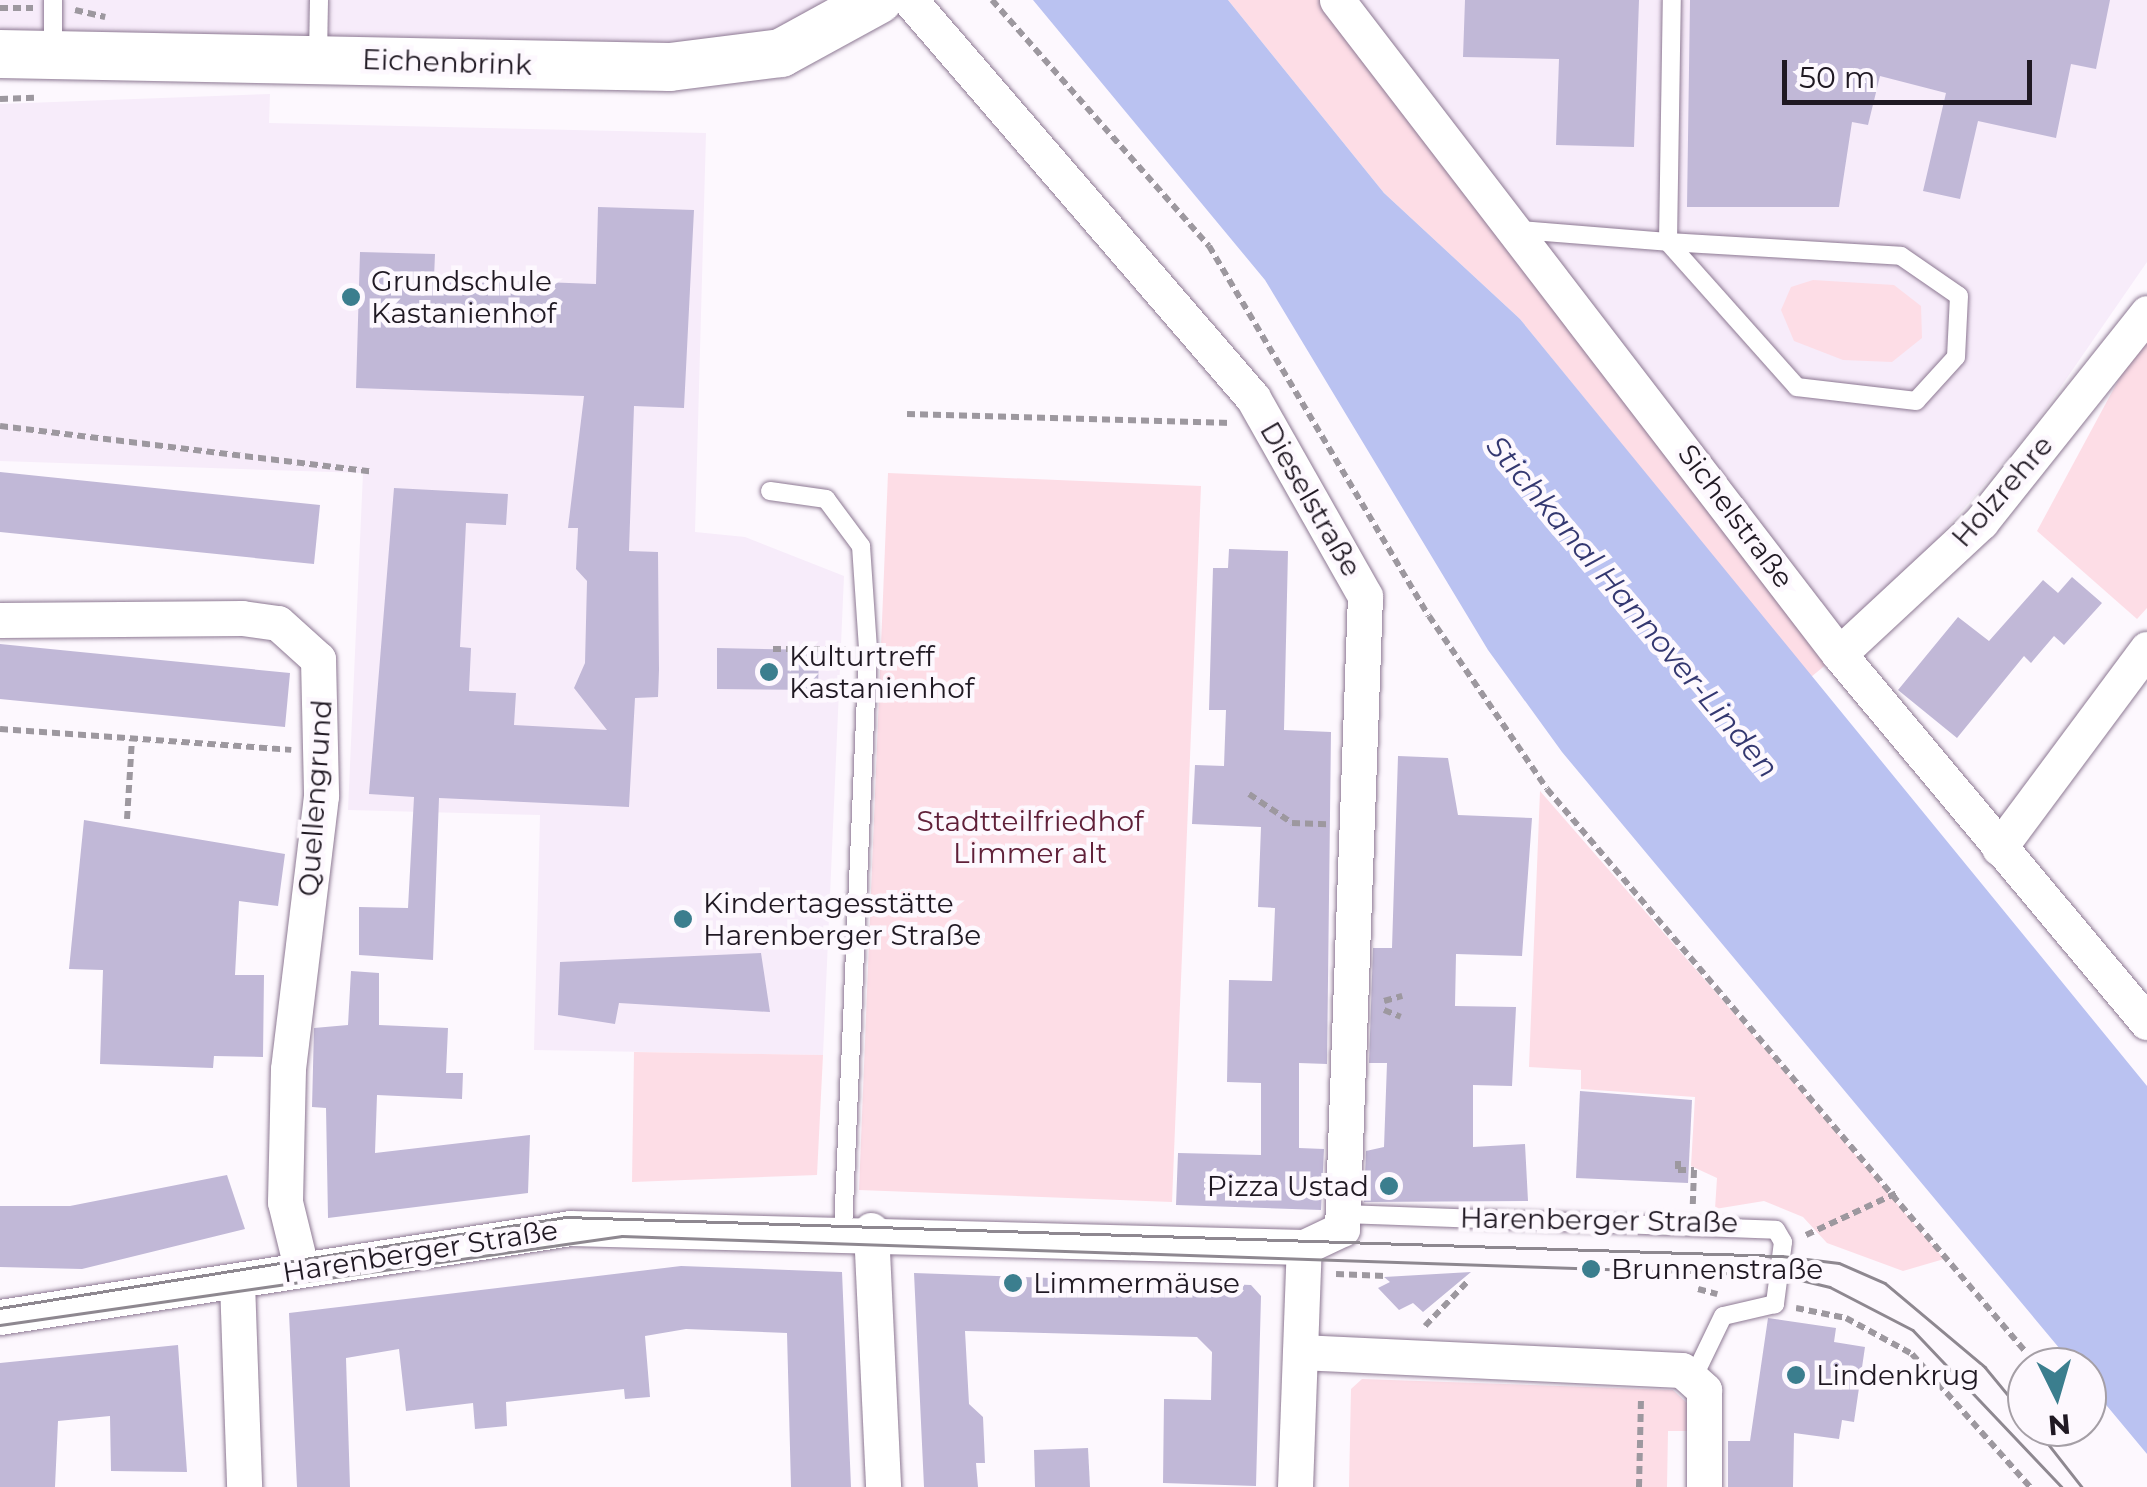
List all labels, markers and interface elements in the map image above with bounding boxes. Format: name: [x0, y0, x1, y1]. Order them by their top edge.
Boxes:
scale bar: [1787, 40, 2037, 102]
street label: Eichenbrink: [362, 42, 532, 82]
text: 50 m: [1799, 59, 1876, 96]
place label: Grundschule Kastanienhof: [371, 264, 556, 330]
marker: Grundschule Kastanienhof: [340, 286, 362, 308]
street label: Dieselstraße: [1253, 416, 1369, 582]
street label: Holzrehre: [1944, 428, 2060, 554]
water label: Stichkanal Hannover-Linden: [1478, 429, 1786, 785]
street label: Sichelstraße: [1671, 438, 1801, 594]
place label: Kulturtreff Kastanienhof: [789, 639, 974, 705]
marker: Kulturtreff Kastanienhof: [758, 661, 780, 683]
street label: Quellengrund: [291, 698, 339, 898]
park label: Stadtteilfriedhof Limmer alt: [917, 804, 1143, 870]
place label: Kindertagesstätte Harenberger Straße: [703, 886, 981, 952]
marker: Kindertagesstätte Harenberger Straße: [672, 908, 694, 930]
place label: Pizza Ustad: [1207, 1169, 1369, 1203]
marker: Pizza Ustad: [1378, 1175, 1400, 1197]
street label: Harenberger Straße: [1460, 1201, 1738, 1239]
street label: Harenberger Straße: [280, 1213, 560, 1289]
place label: Brunnenstraße: [1611, 1252, 1823, 1286]
marker: Brunnenstraße: [1580, 1258, 1602, 1280]
place label: Limmermäuse: [1033, 1266, 1240, 1300]
marker: Limmermäuse: [1002, 1272, 1024, 1294]
north arrow: [2007, 1347, 2107, 1447]
place label: Lindenkrug: [1816, 1358, 1980, 1392]
marker: Lindenkrug: [1785, 1364, 1807, 1386]
text: N: [2047, 1407, 2072, 1443]

